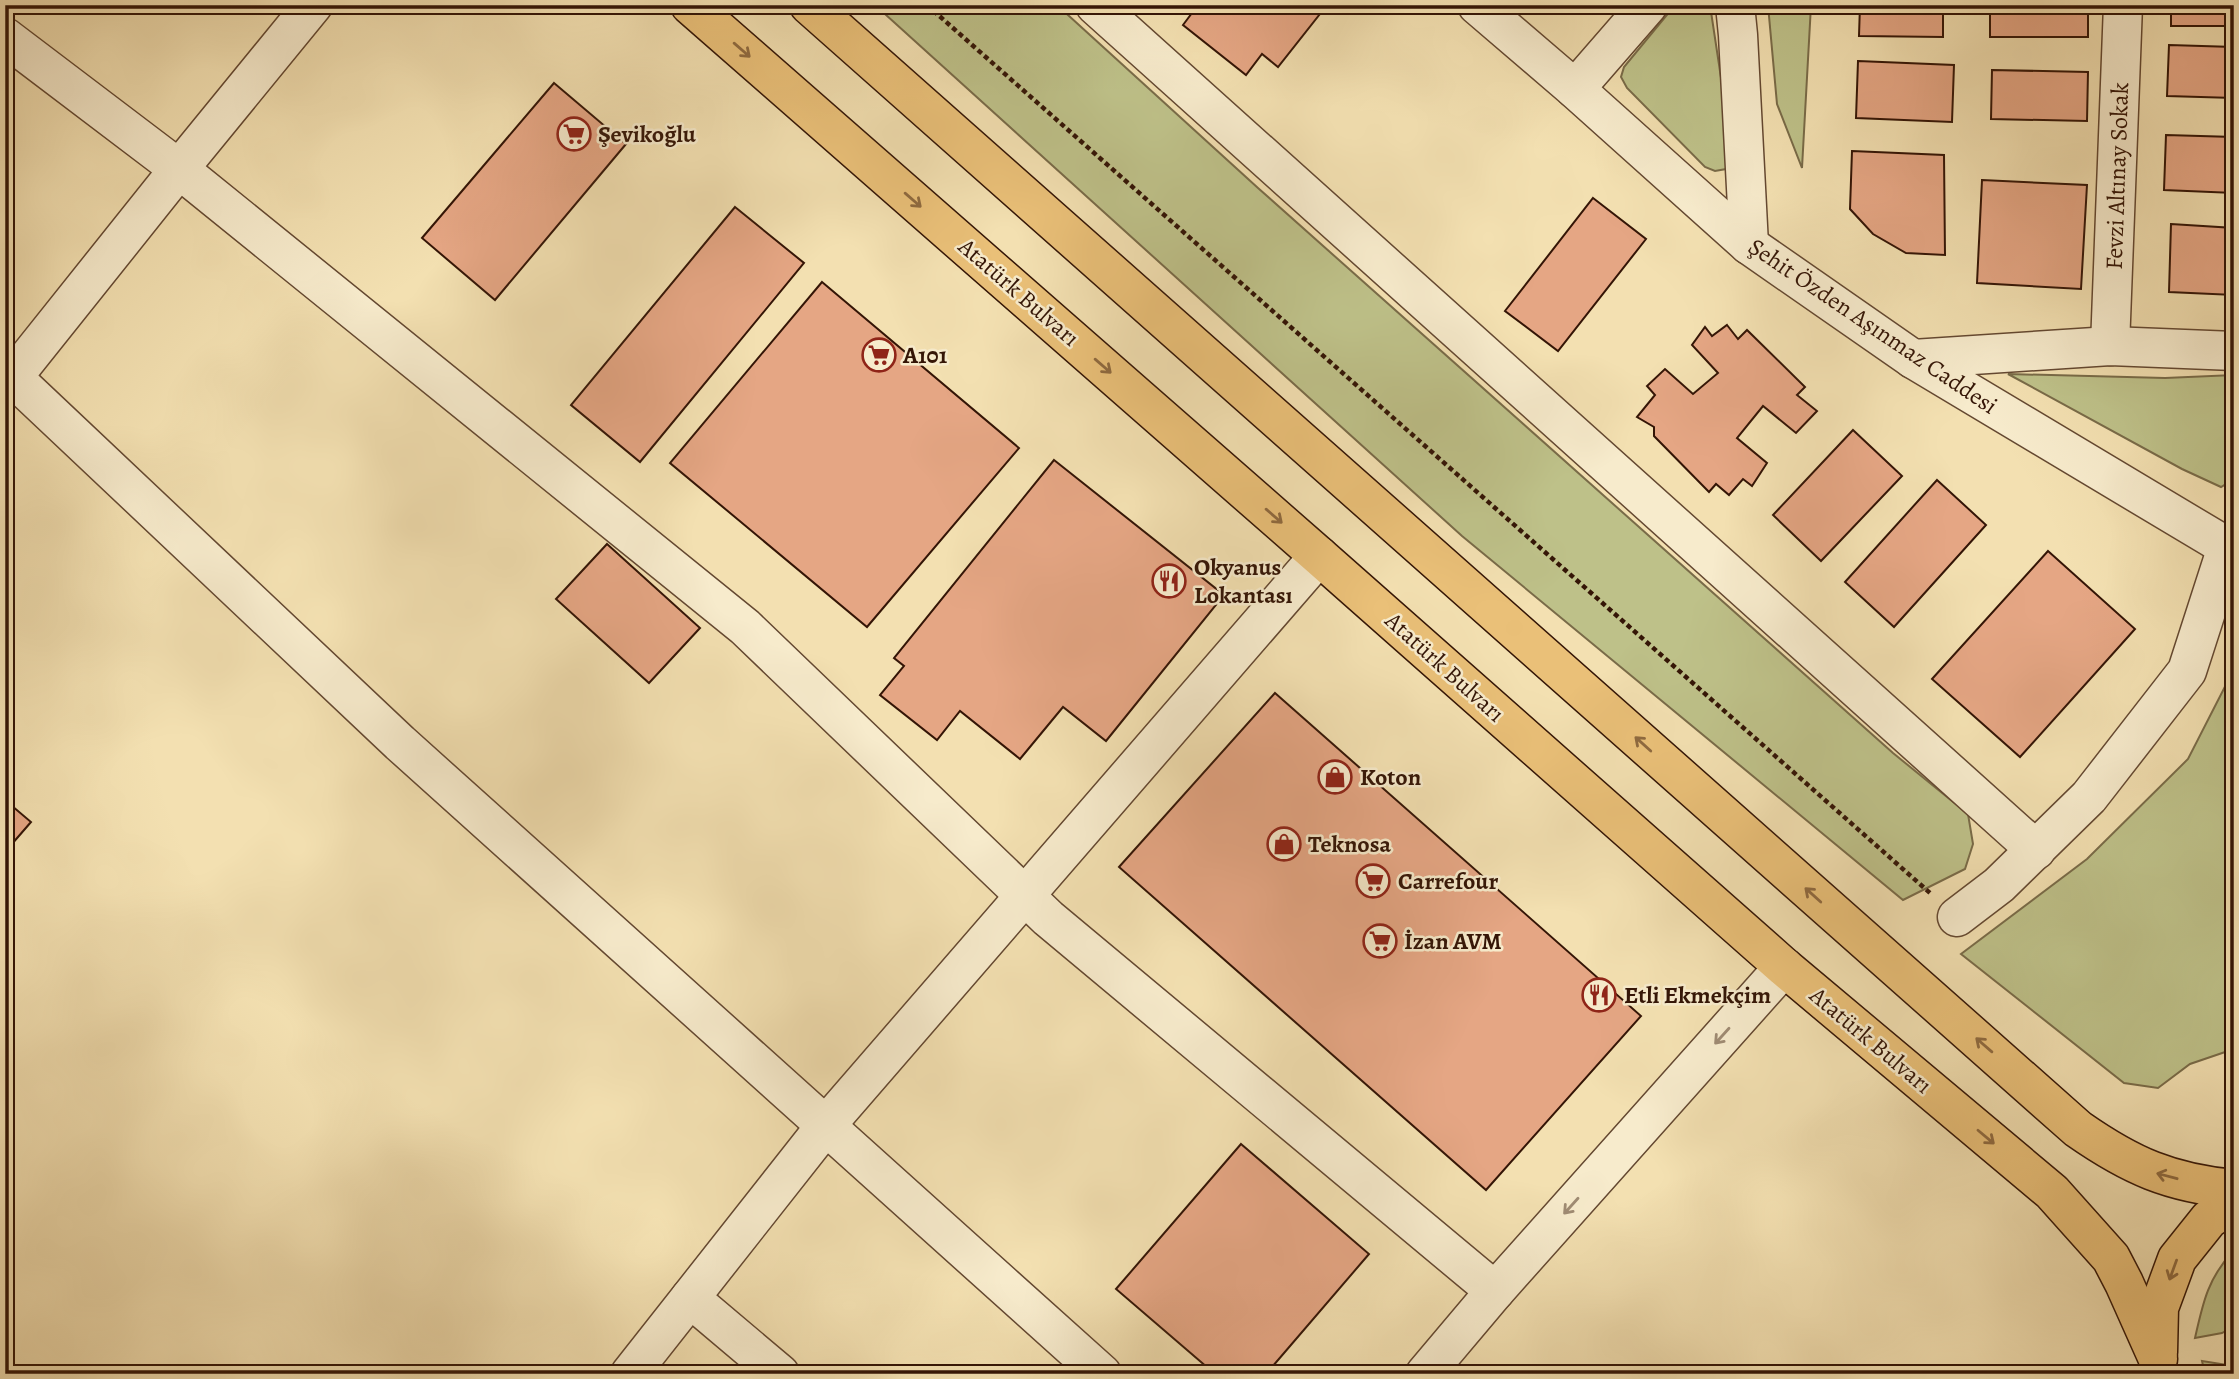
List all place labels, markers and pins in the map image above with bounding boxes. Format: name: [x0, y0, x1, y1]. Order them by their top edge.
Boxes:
supermarket icon: Şevikoğlu: [555, 115, 593, 153]
place label: Şevikoğlu: [598, 118, 697, 150]
supermarket icon: A101: [860, 336, 898, 374]
place label: A101: [902, 339, 948, 371]
place label: Okyanus Lokantası: [1194, 551, 1293, 611]
restaurant icon: Okyanus Lokantası: [1150, 562, 1188, 600]
shop icon: Koton: [1316, 758, 1354, 796]
place label: Koton: [1360, 761, 1422, 793]
shop icon: Teknosa: [1265, 825, 1303, 863]
place label: Teknosa: [1308, 828, 1392, 860]
supermarket icon: Carrefour: [1354, 862, 1392, 900]
place label: Carrefour: [1398, 865, 1498, 897]
supermarket icon: İzan AVM: [1361, 922, 1399, 960]
place label: İzan AVM: [1404, 925, 1502, 957]
restaurant icon: Etli Ekmekçim: [1580, 976, 1618, 1014]
place label: Etli Ekmekçim: [1624, 979, 1771, 1011]

